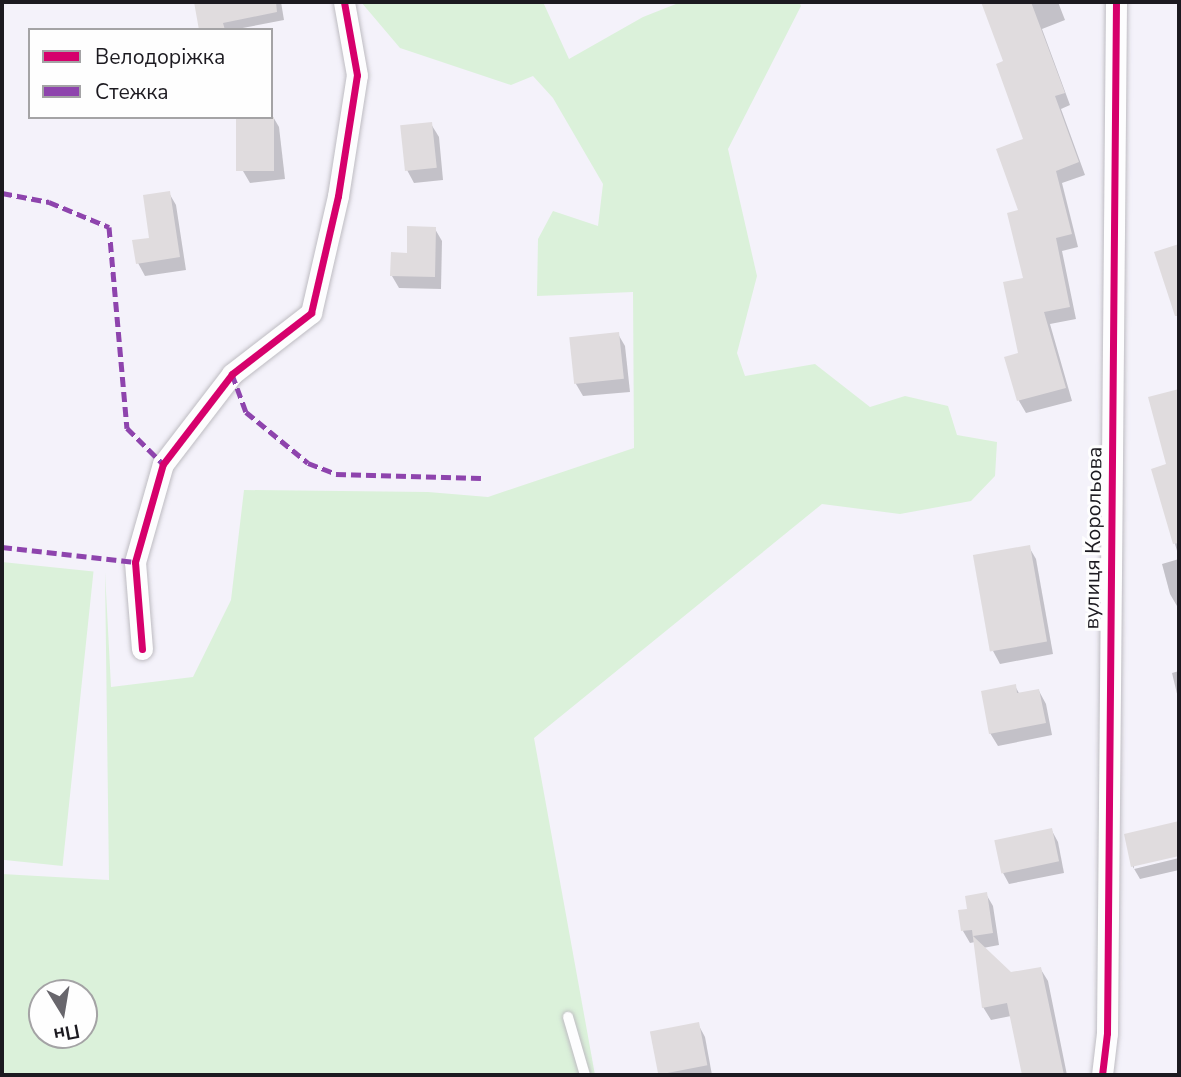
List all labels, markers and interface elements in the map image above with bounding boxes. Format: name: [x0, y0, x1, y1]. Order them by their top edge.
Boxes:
legend: [28, 28, 273, 119]
text: Велодоріжка: [95, 43, 225, 71]
text: Стежка: [95, 78, 169, 106]
street label: вулиця Корольова: [1079, 446, 1107, 630]
north arrow: [28, 979, 98, 1049]
text: Пн: [51, 1017, 82, 1048]

